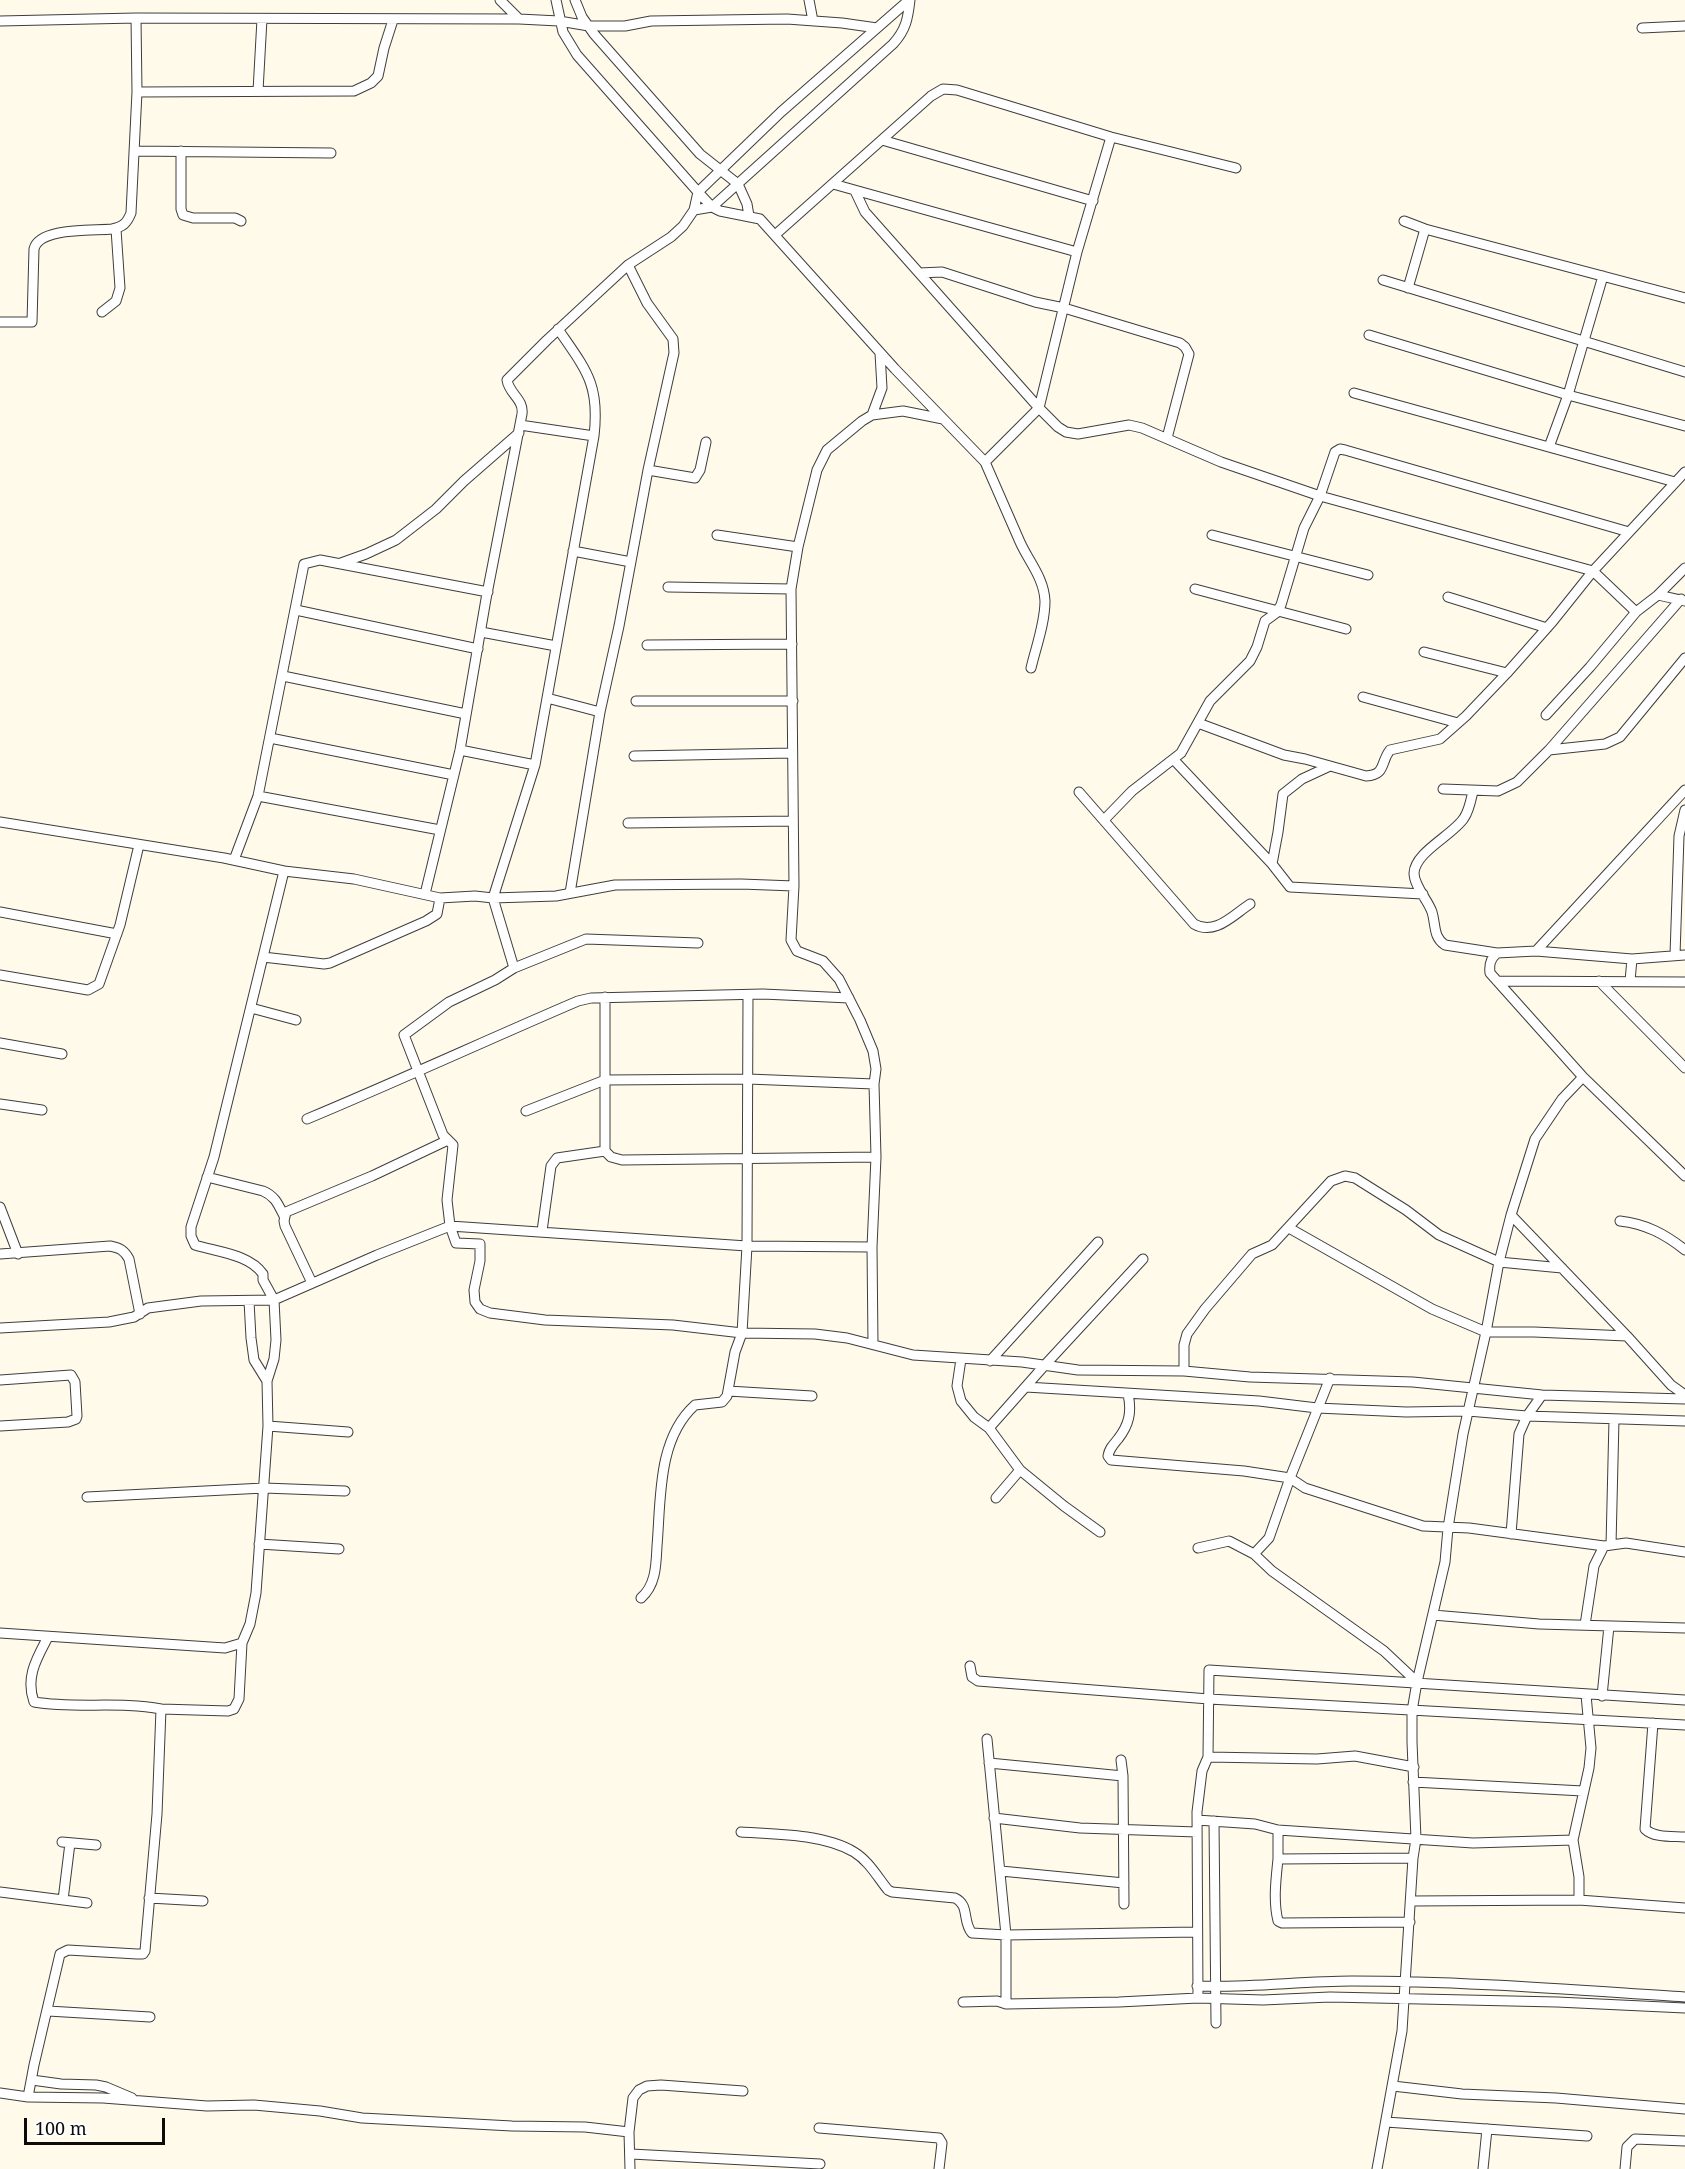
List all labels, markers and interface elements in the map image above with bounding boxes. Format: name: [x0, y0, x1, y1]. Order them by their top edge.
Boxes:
scale bar: [27, 2106, 168, 2144]
text: 100 m: [35, 2116, 87, 2140]

